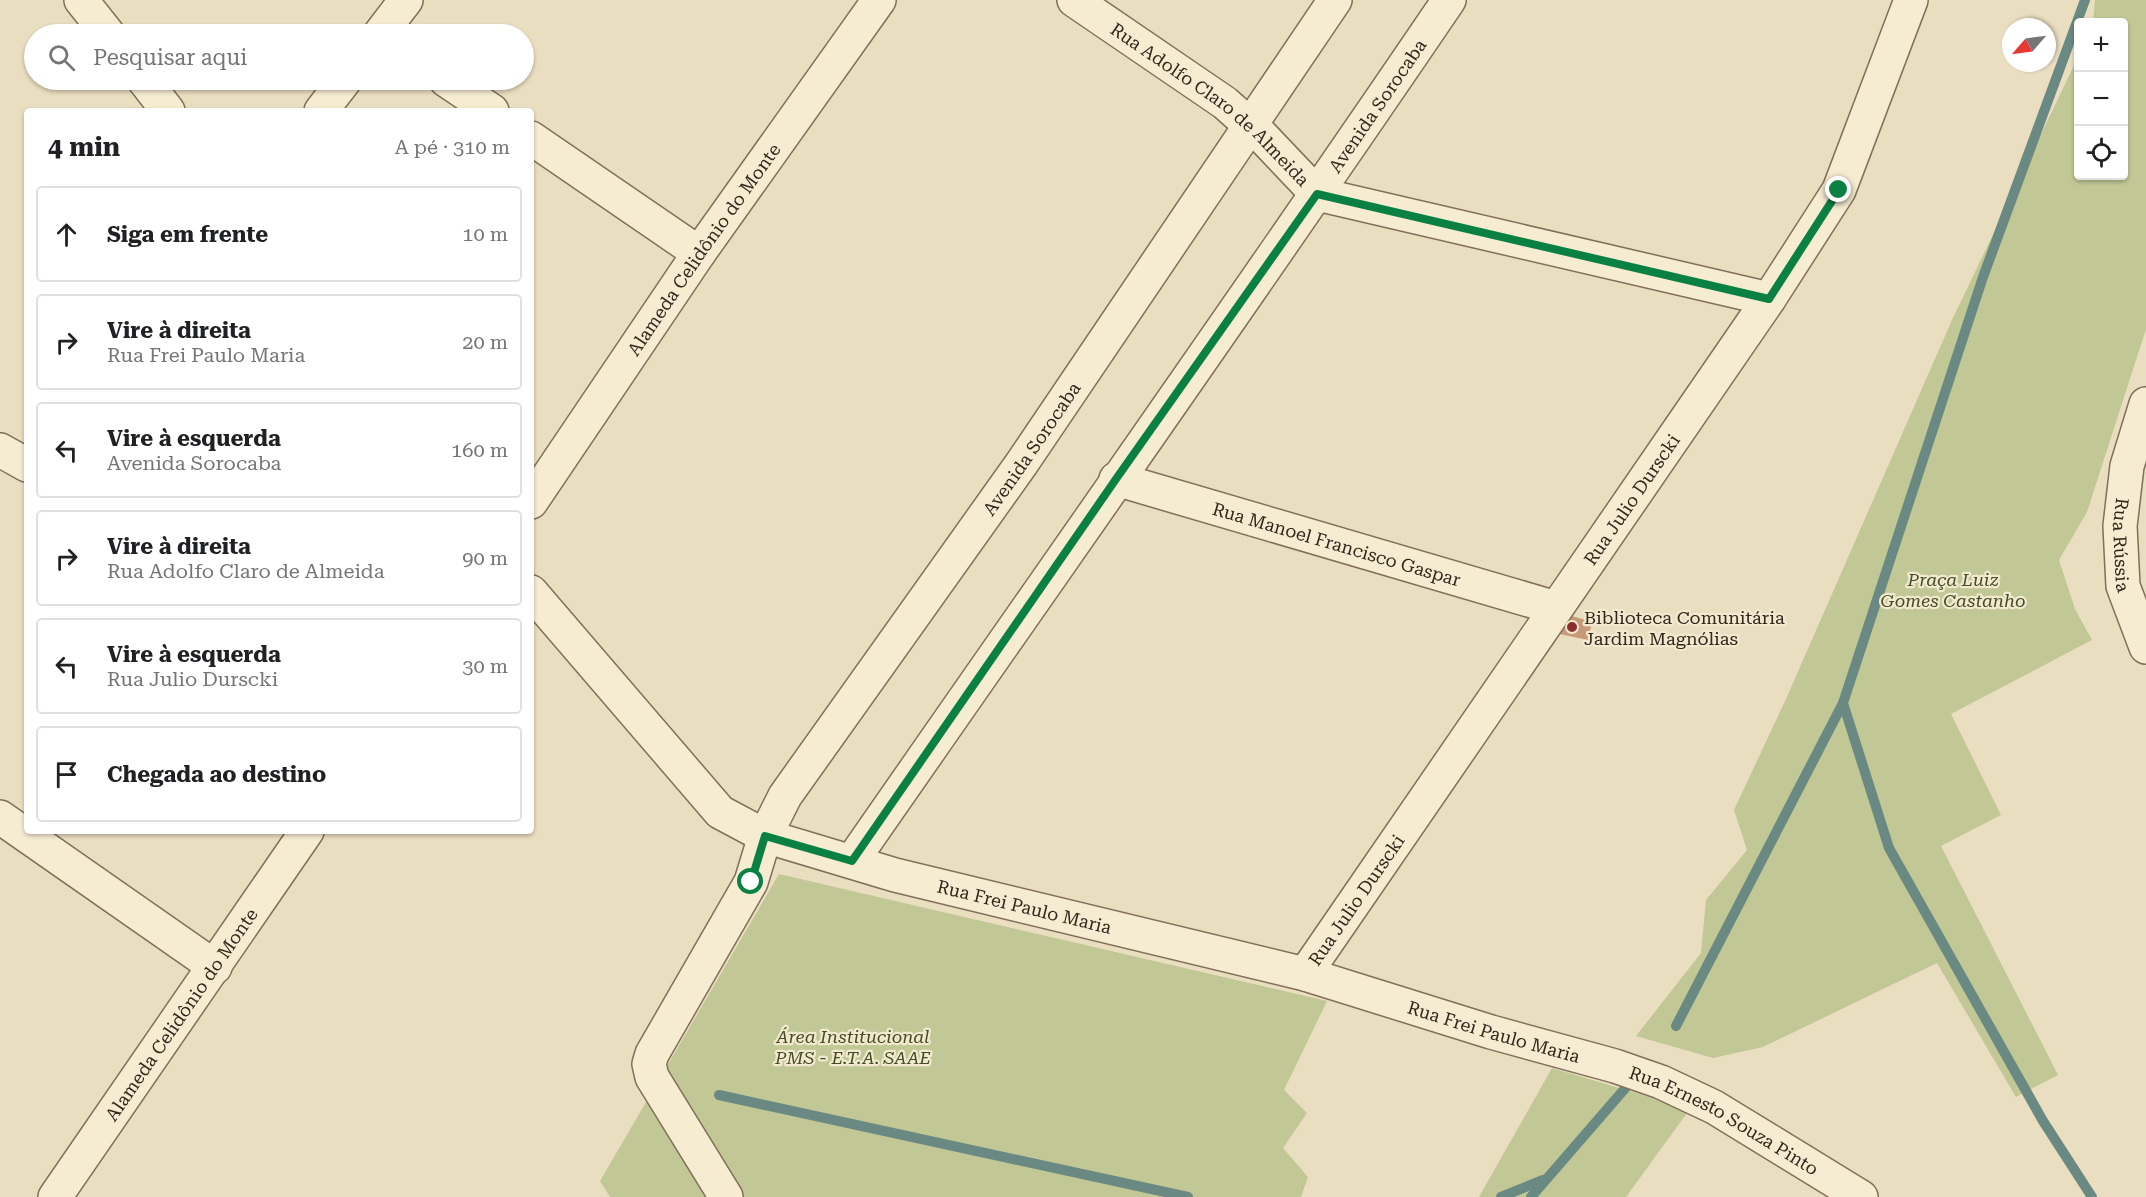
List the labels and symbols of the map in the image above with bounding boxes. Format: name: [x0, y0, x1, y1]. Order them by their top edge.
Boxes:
street label: Rua Adolfo Claro de Almeida: [1107, 18, 1314, 190]
north arrow: [2002, 18, 2056, 72]
street label: Avenida Sorocaba: [1324, 35, 1430, 176]
street label: Alameda Celidônio do Monte: [623, 139, 784, 359]
route end: [1825, 176, 1851, 202]
street label: Avenida Sorocaba: [978, 378, 1084, 519]
street label: Rua Julio Durscki: [1579, 430, 1684, 569]
street label: Rua Manoel Francisco Gaspar: [1210, 497, 1463, 590]
street label: Rua Rússia: [2109, 497, 2135, 595]
park label: Praça Luiz Gomes Castanho: [1881, 569, 2025, 611]
place label: Biblioteca Comunitária Jardim Magnólias: [1584, 607, 1785, 649]
marker: Biblioteca Comunitária Jardim Magnólias: [1565, 620, 1579, 634]
street label: Rua Julio Durscki: [1304, 830, 1408, 969]
route start: [737, 868, 763, 894]
street label: Rua Frei Paulo Maria: [935, 875, 1114, 937]
street label: Alameda Celidônio do Monte: [100, 904, 261, 1124]
street label: Rua Frei Paulo Maria: [1405, 996, 1583, 1066]
park label: Área Institucional PMS - E.T.A. SAAE: [774, 1026, 931, 1068]
street label: Rua Ernesto Souza Pinto: [1627, 1061, 1823, 1179]

